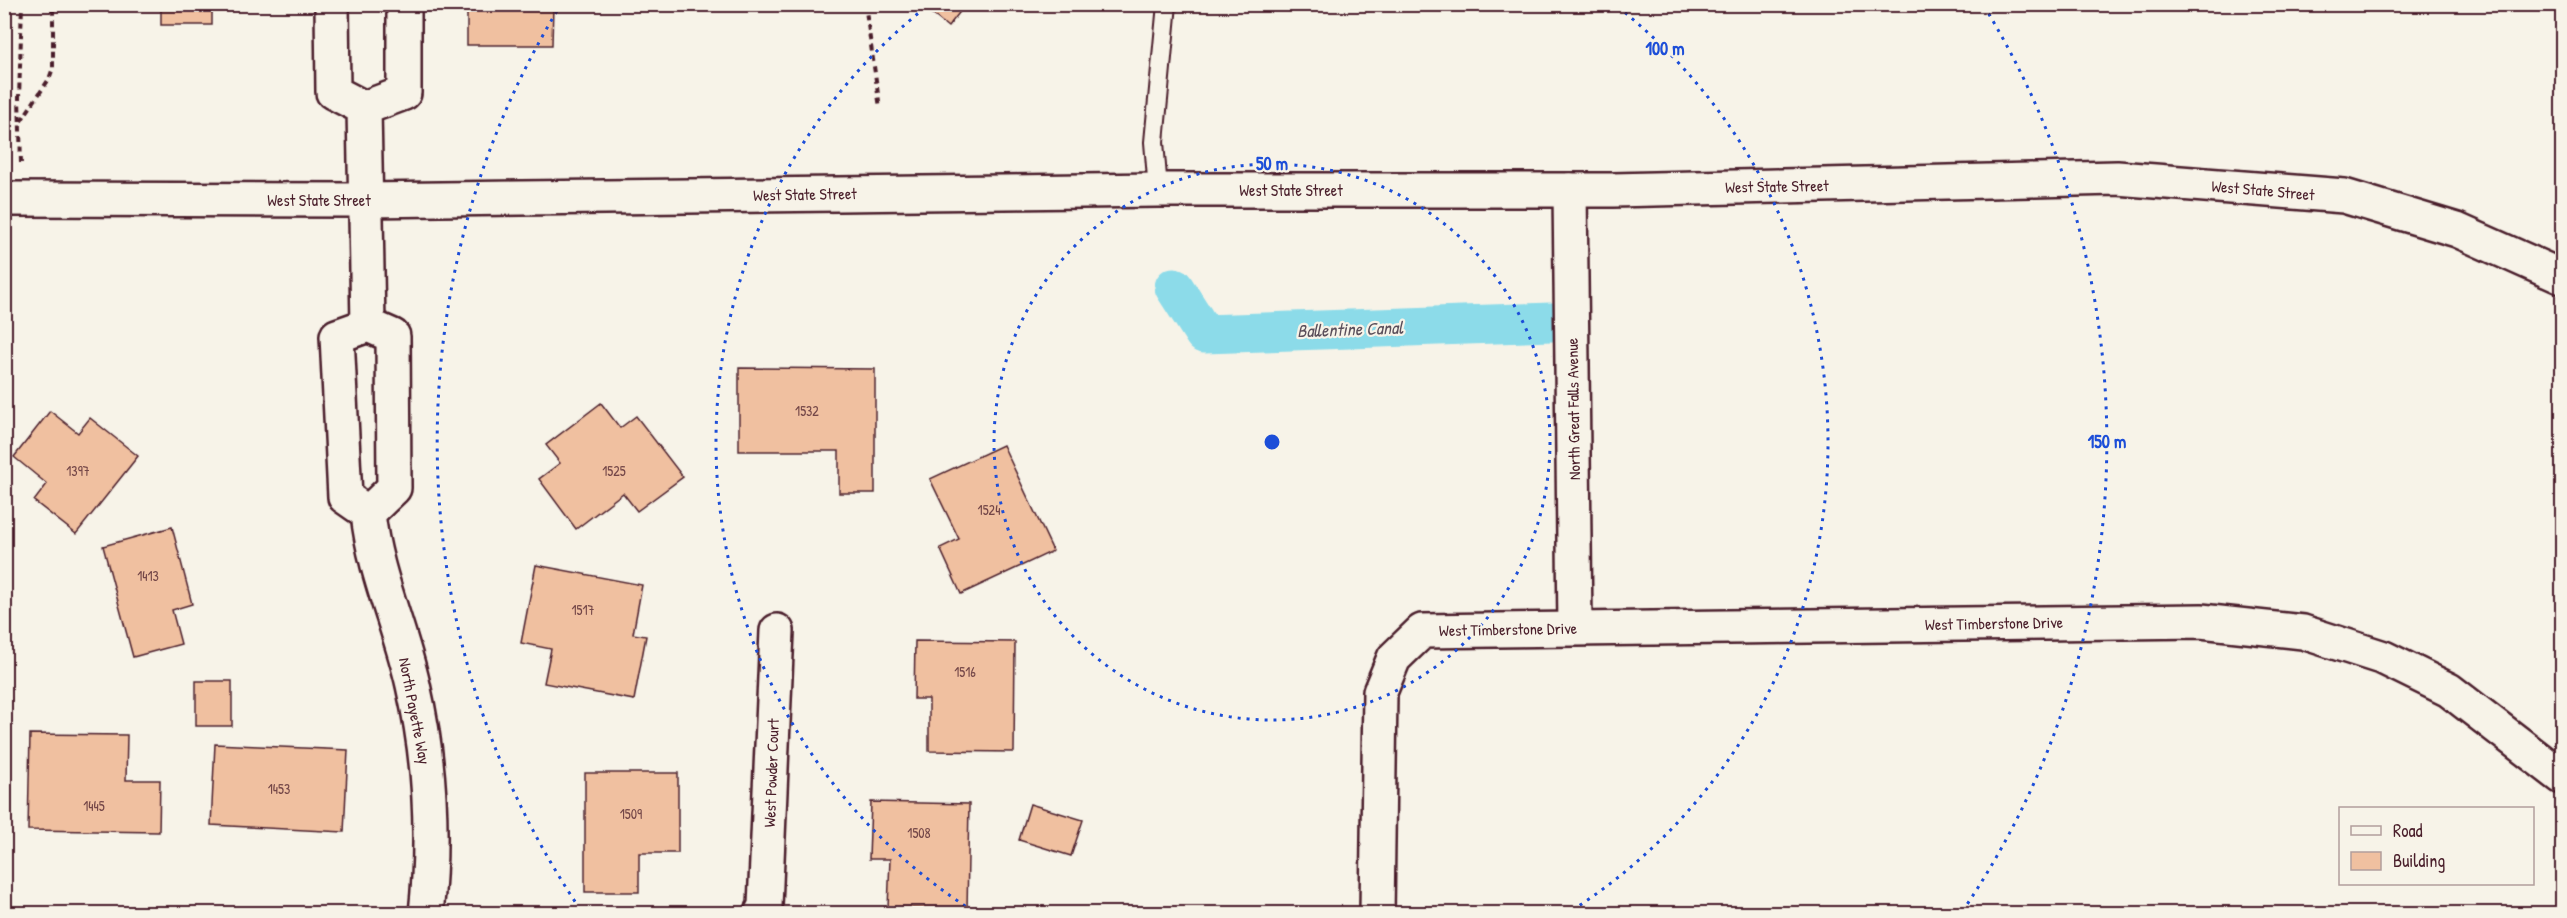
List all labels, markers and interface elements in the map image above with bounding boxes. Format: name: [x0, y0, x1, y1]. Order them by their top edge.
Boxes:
text: 100 m: [1645, 36, 1685, 61]
text: 50 m: [1256, 151, 1288, 176]
street label: West State Street: [1725, 174, 1829, 198]
street label: West State Street: [2210, 175, 2316, 206]
street label: West State Street: [1239, 179, 1343, 201]
street label: West State Street: [753, 182, 857, 206]
street label: West State Street: [267, 189, 371, 211]
water label: Ballentine Canal: [1297, 315, 1405, 343]
street label: North Great Falls Avenue: [1561, 337, 1585, 480]
house number: 1532: [795, 401, 819, 420]
text: 150 m: [2088, 429, 2126, 454]
centre of rings: [1262, 432, 1282, 452]
house number: 1397: [66, 461, 90, 480]
house number: 1525: [602, 461, 626, 480]
house number: 1524: [978, 500, 1000, 519]
house number: 1413: [137, 566, 159, 585]
house number: 1517: [571, 600, 595, 619]
street label: West Timberstone Drive: [1925, 611, 2064, 635]
street label: West Timberstone Drive: [1439, 617, 1578, 641]
street label: North Payette Way: [394, 656, 436, 766]
house number: 1516: [954, 662, 976, 681]
street label: West Powder Court: [758, 718, 784, 828]
house number: 1453: [268, 779, 290, 798]
house number: 1445: [83, 796, 105, 815]
house number: 1509: [620, 804, 642, 823]
legend: [2339, 807, 2534, 885]
text: Road: [2393, 818, 2423, 843]
house number: 1508: [907, 823, 931, 842]
text: Building: [2393, 848, 2445, 873]

